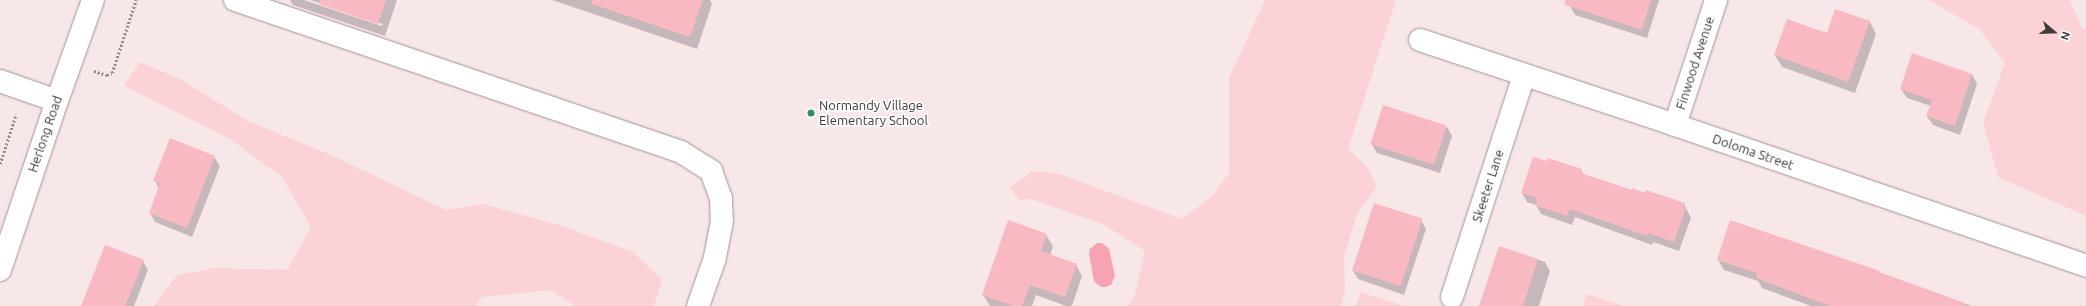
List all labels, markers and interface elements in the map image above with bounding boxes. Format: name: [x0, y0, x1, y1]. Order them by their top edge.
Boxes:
north arrow: [2034, 12, 2074, 52]
street label: Finwood Avenue: [1673, 14, 1717, 112]
text: N: [2058, 30, 2072, 42]
street label: Herlong Road: [25, 94, 65, 174]
place label: Normandy Village Elementary School: [819, 98, 928, 129]
marker: Normandy Village Elementary School: [806, 108, 816, 118]
street label: Doloma Street: [1710, 131, 1796, 173]
street label: Skeeter Lane: [1469, 148, 1507, 224]

